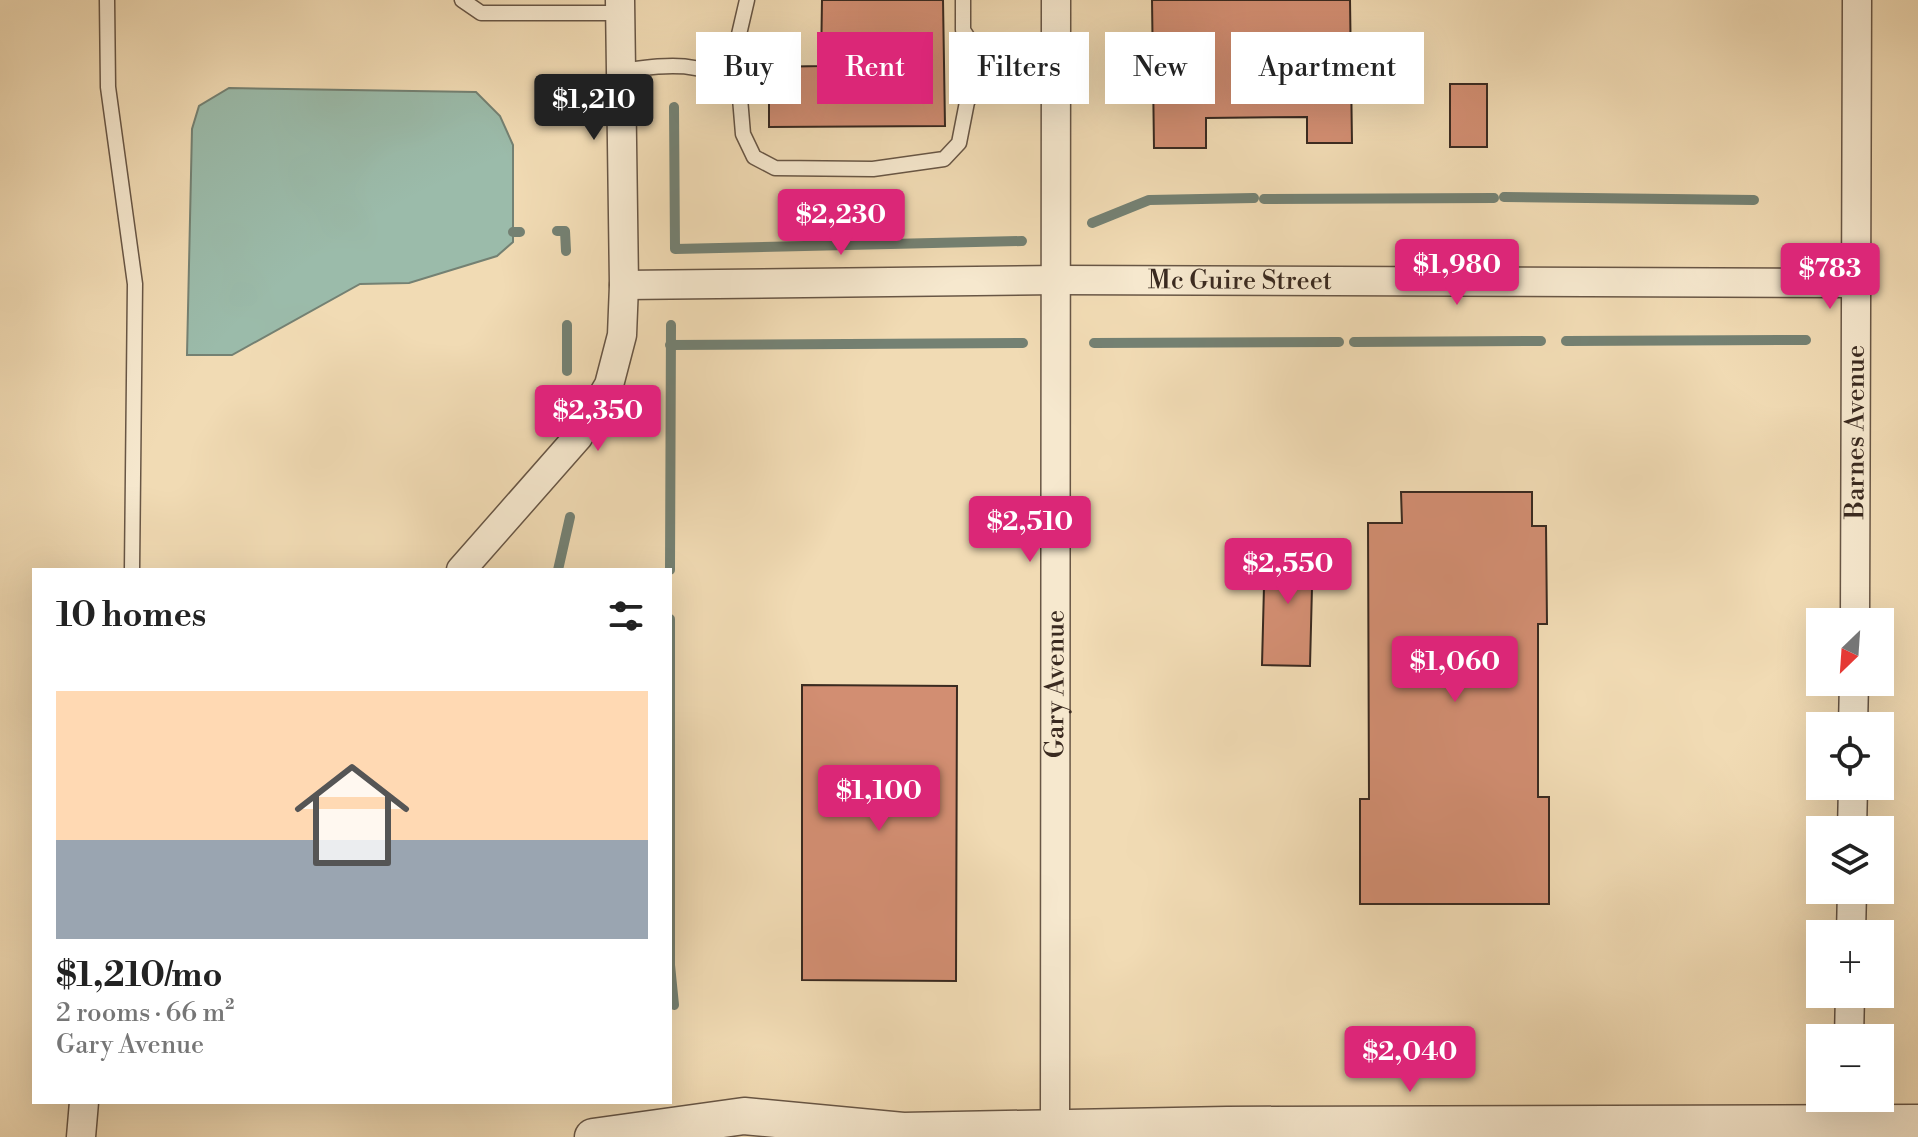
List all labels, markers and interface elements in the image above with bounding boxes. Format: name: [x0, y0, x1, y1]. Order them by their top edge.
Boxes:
chip: Buy: [696, 32, 801, 104]
chip: Rent: [817, 32, 933, 104]
chip: Filters: [949, 32, 1089, 104]
chip: New: [1105, 32, 1215, 104]
chip: Apartment: [1231, 32, 1424, 104]
pin: $1,210: [529, 74, 659, 142]
text: $1,210: [552, 84, 636, 116]
pin: $2,230: [776, 189, 906, 257]
text: $2,230: [796, 199, 886, 231]
pin: $1,980: [1392, 239, 1522, 307]
pin: $783: [1783, 243, 1877, 311]
text: $1,980: [1413, 249, 1501, 281]
text: $783: [1799, 253, 1861, 285]
street label: Mc Guire Street: [1148, 264, 1332, 297]
street label: Barnes Avenue: [1839, 345, 1872, 520]
pin: $2,350: [533, 385, 663, 453]
text: $2,350: [553, 395, 643, 427]
pin: $2,510: [965, 496, 1095, 564]
text: $2,510: [987, 506, 1073, 538]
pin: $2,550: [1223, 538, 1353, 606]
text: $2,550: [1243, 548, 1333, 580]
icon: filters: [604, 594, 648, 638]
text: 10 homes: [56, 595, 206, 637]
north arrow: [1806, 608, 1894, 696]
map controls: [1806, 608, 1894, 1112]
street label: Gary Avenue: [1039, 610, 1071, 758]
pin: $1,060: [1390, 636, 1520, 704]
text: $1,060: [1410, 646, 1500, 678]
button: locate: [1806, 712, 1894, 800]
icon: home: [280, 743, 424, 887]
pin: $1,100: [814, 765, 944, 833]
text: $1,100: [836, 775, 922, 807]
button: layers: [1806, 816, 1894, 904]
button: +: [1806, 920, 1894, 1008]
text: $1,210/mo: [56, 955, 222, 997]
text: 2 rooms · 66 m²: [56, 997, 234, 1029]
button: −: [1806, 1024, 1894, 1112]
pin: $2,040: [1345, 1026, 1475, 1094]
text: Gary Avenue: [56, 1029, 204, 1061]
text: $2,040: [1363, 1036, 1457, 1068]

